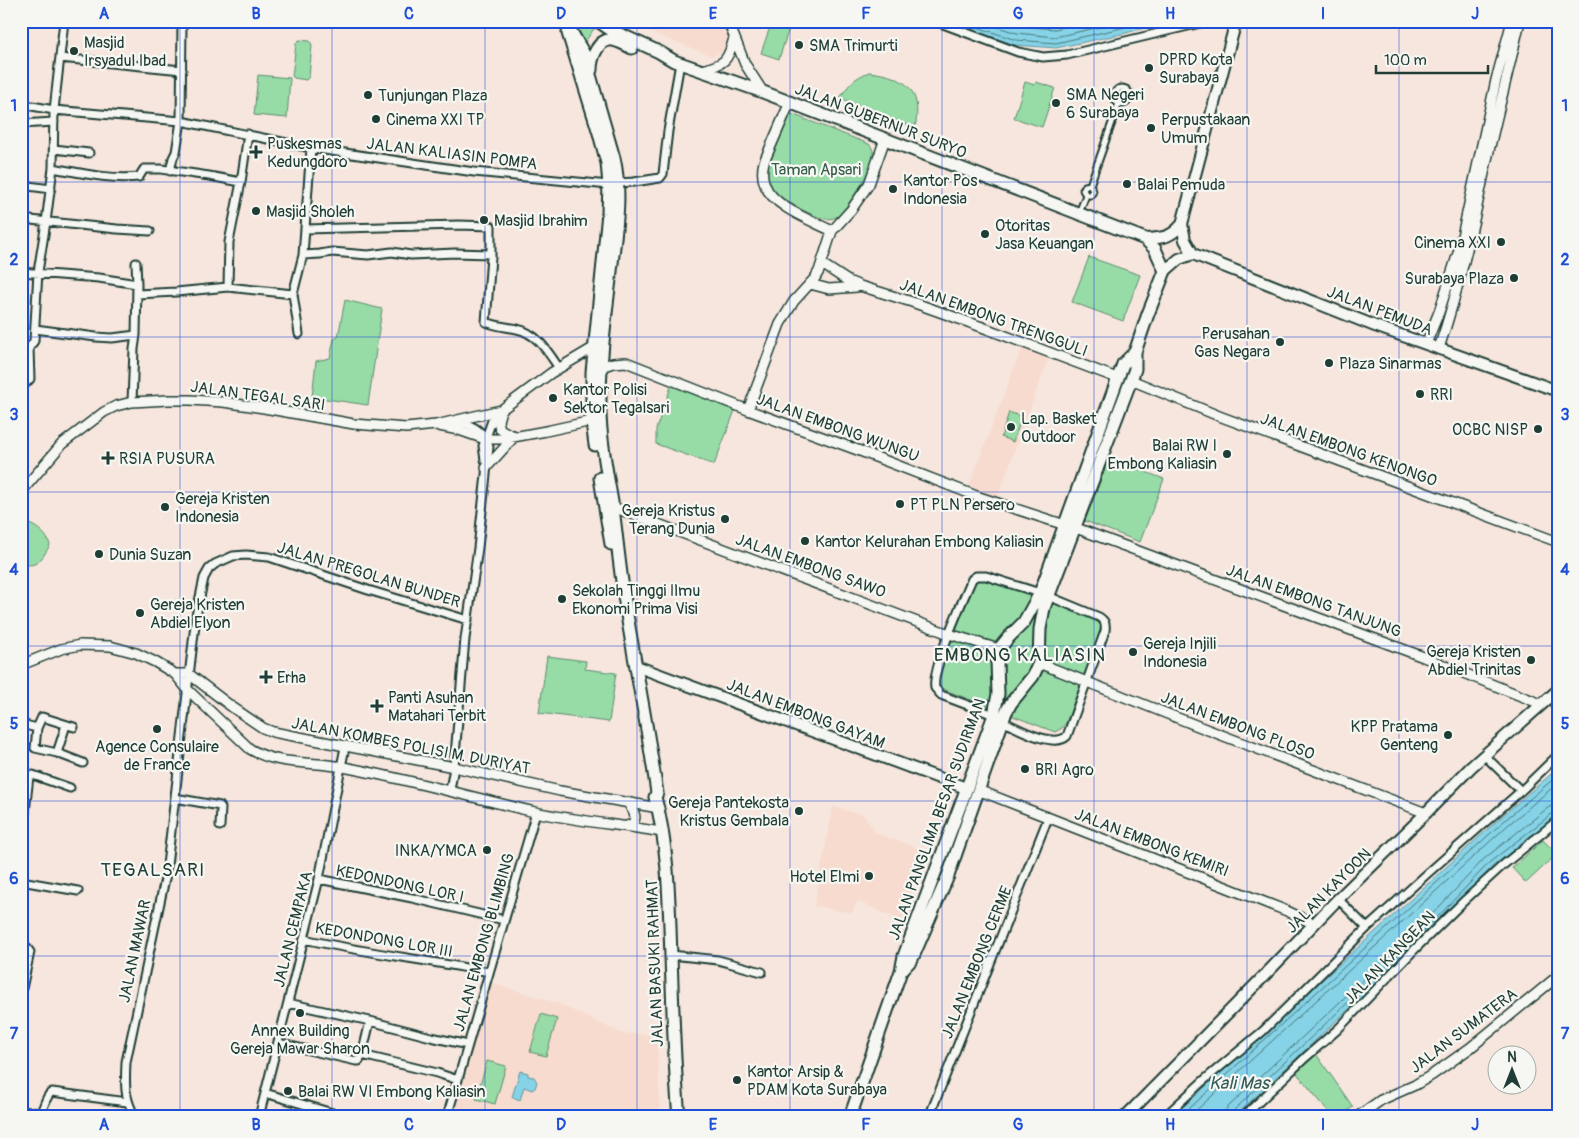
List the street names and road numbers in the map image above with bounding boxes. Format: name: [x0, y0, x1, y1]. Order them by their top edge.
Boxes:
street label: JALAN GUBERNUR SURYO: [792, 79, 969, 163]
street label: JALAN KALIASIN POMPA: [365, 134, 538, 174]
street label: JALAN EMBONG TRENGGULI: [897, 275, 1090, 361]
street label: JALAN PEMUDA: [1324, 282, 1435, 340]
street label: JALAN TEGAL SARI: [189, 377, 327, 415]
street label: JALAN EMBONG WUNGU: [753, 389, 922, 467]
street label: JALAN EMBONG KENONGO: [1258, 409, 1440, 491]
street label: JALAN EMBONG SAWO: [733, 529, 888, 602]
street label: JALAN PREGOLAN BUNDER: [275, 538, 463, 612]
street label: JALAN EMBONG TANJUNG: [1223, 560, 1404, 642]
street label: JALAN EMBONG GAYAM: [724, 675, 888, 753]
street label: JALAN EMBONG PLOSO: [1158, 687, 1317, 765]
street label: JALAN PANGLIMA BESAR SUDIRMAN: [884, 696, 990, 943]
street label: JALAN KOMBES POLISI M. DURIYAT: [290, 713, 532, 779]
street label: JALAN EMBONG KEMIRI: [1072, 804, 1232, 882]
street label: JALAN KAYOON: [1282, 844, 1375, 937]
street label: JALAN EMBONG BLIMBING: [449, 851, 519, 1034]
street label: KEDONDONG LOR I: [334, 861, 466, 907]
street label: JALAN CEMPAKA: [269, 869, 317, 989]
street label: JALAN BASUKI RAHMAT: [642, 879, 668, 1047]
street label: JALAN EMBONG CERME: [937, 883, 1017, 1042]
street label: JALAN MAWAR: [114, 898, 156, 1005]
street label: JALAN KANGEAN: [1340, 907, 1440, 1009]
street label: KEDONDONG LOR III: [313, 918, 454, 962]
street label: JALAN SUMATERA: [1406, 983, 1520, 1077]

